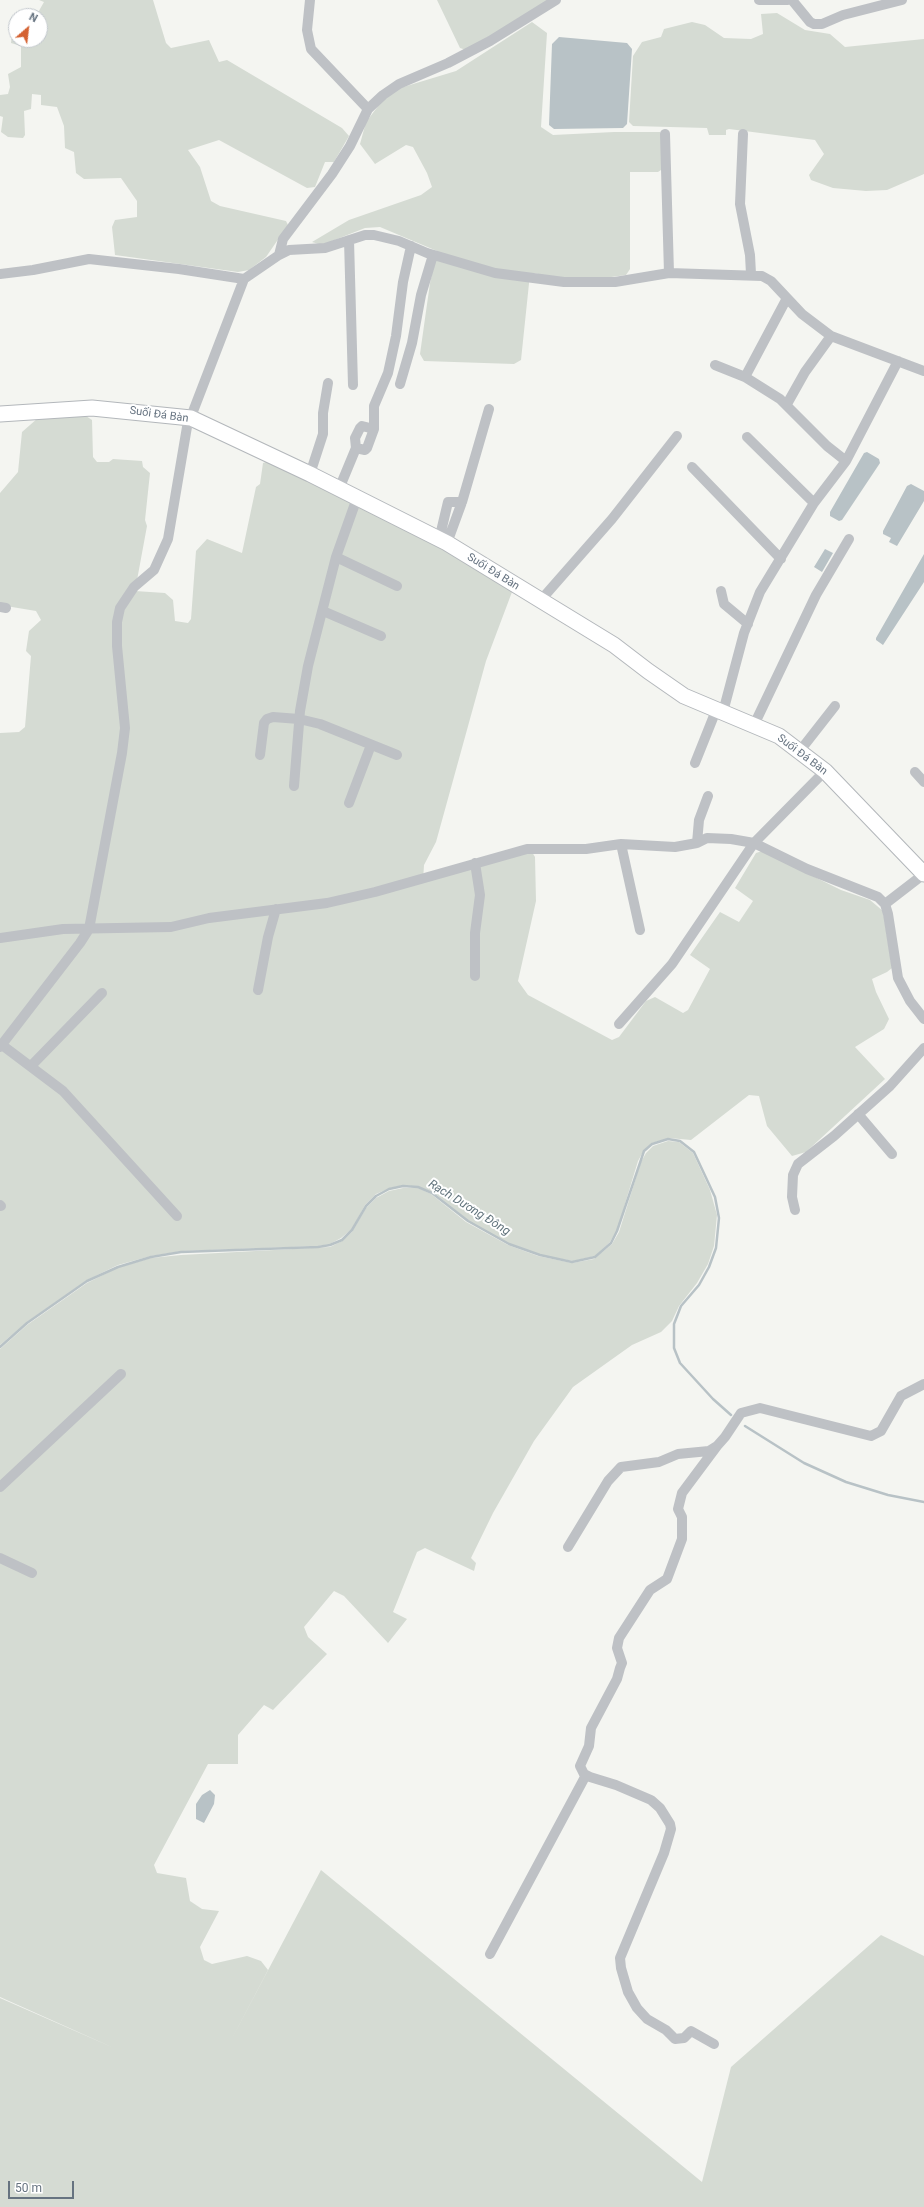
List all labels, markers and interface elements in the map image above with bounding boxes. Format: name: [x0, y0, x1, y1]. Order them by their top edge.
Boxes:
north arrow: [8, 8, 48, 48]
text: N: [27, 10, 40, 25]
street label: Suối Đá Bàn: [129, 404, 189, 426]
street label: Suối Đá Bàn: [464, 551, 522, 593]
street label: Suối Đá Bàn: [774, 732, 830, 778]
water label: Rạch Dương Đông: [425, 1177, 513, 1239]
scale bar: [10, 2173, 76, 2199]
text: 50 m: [15, 2181, 42, 2195]

